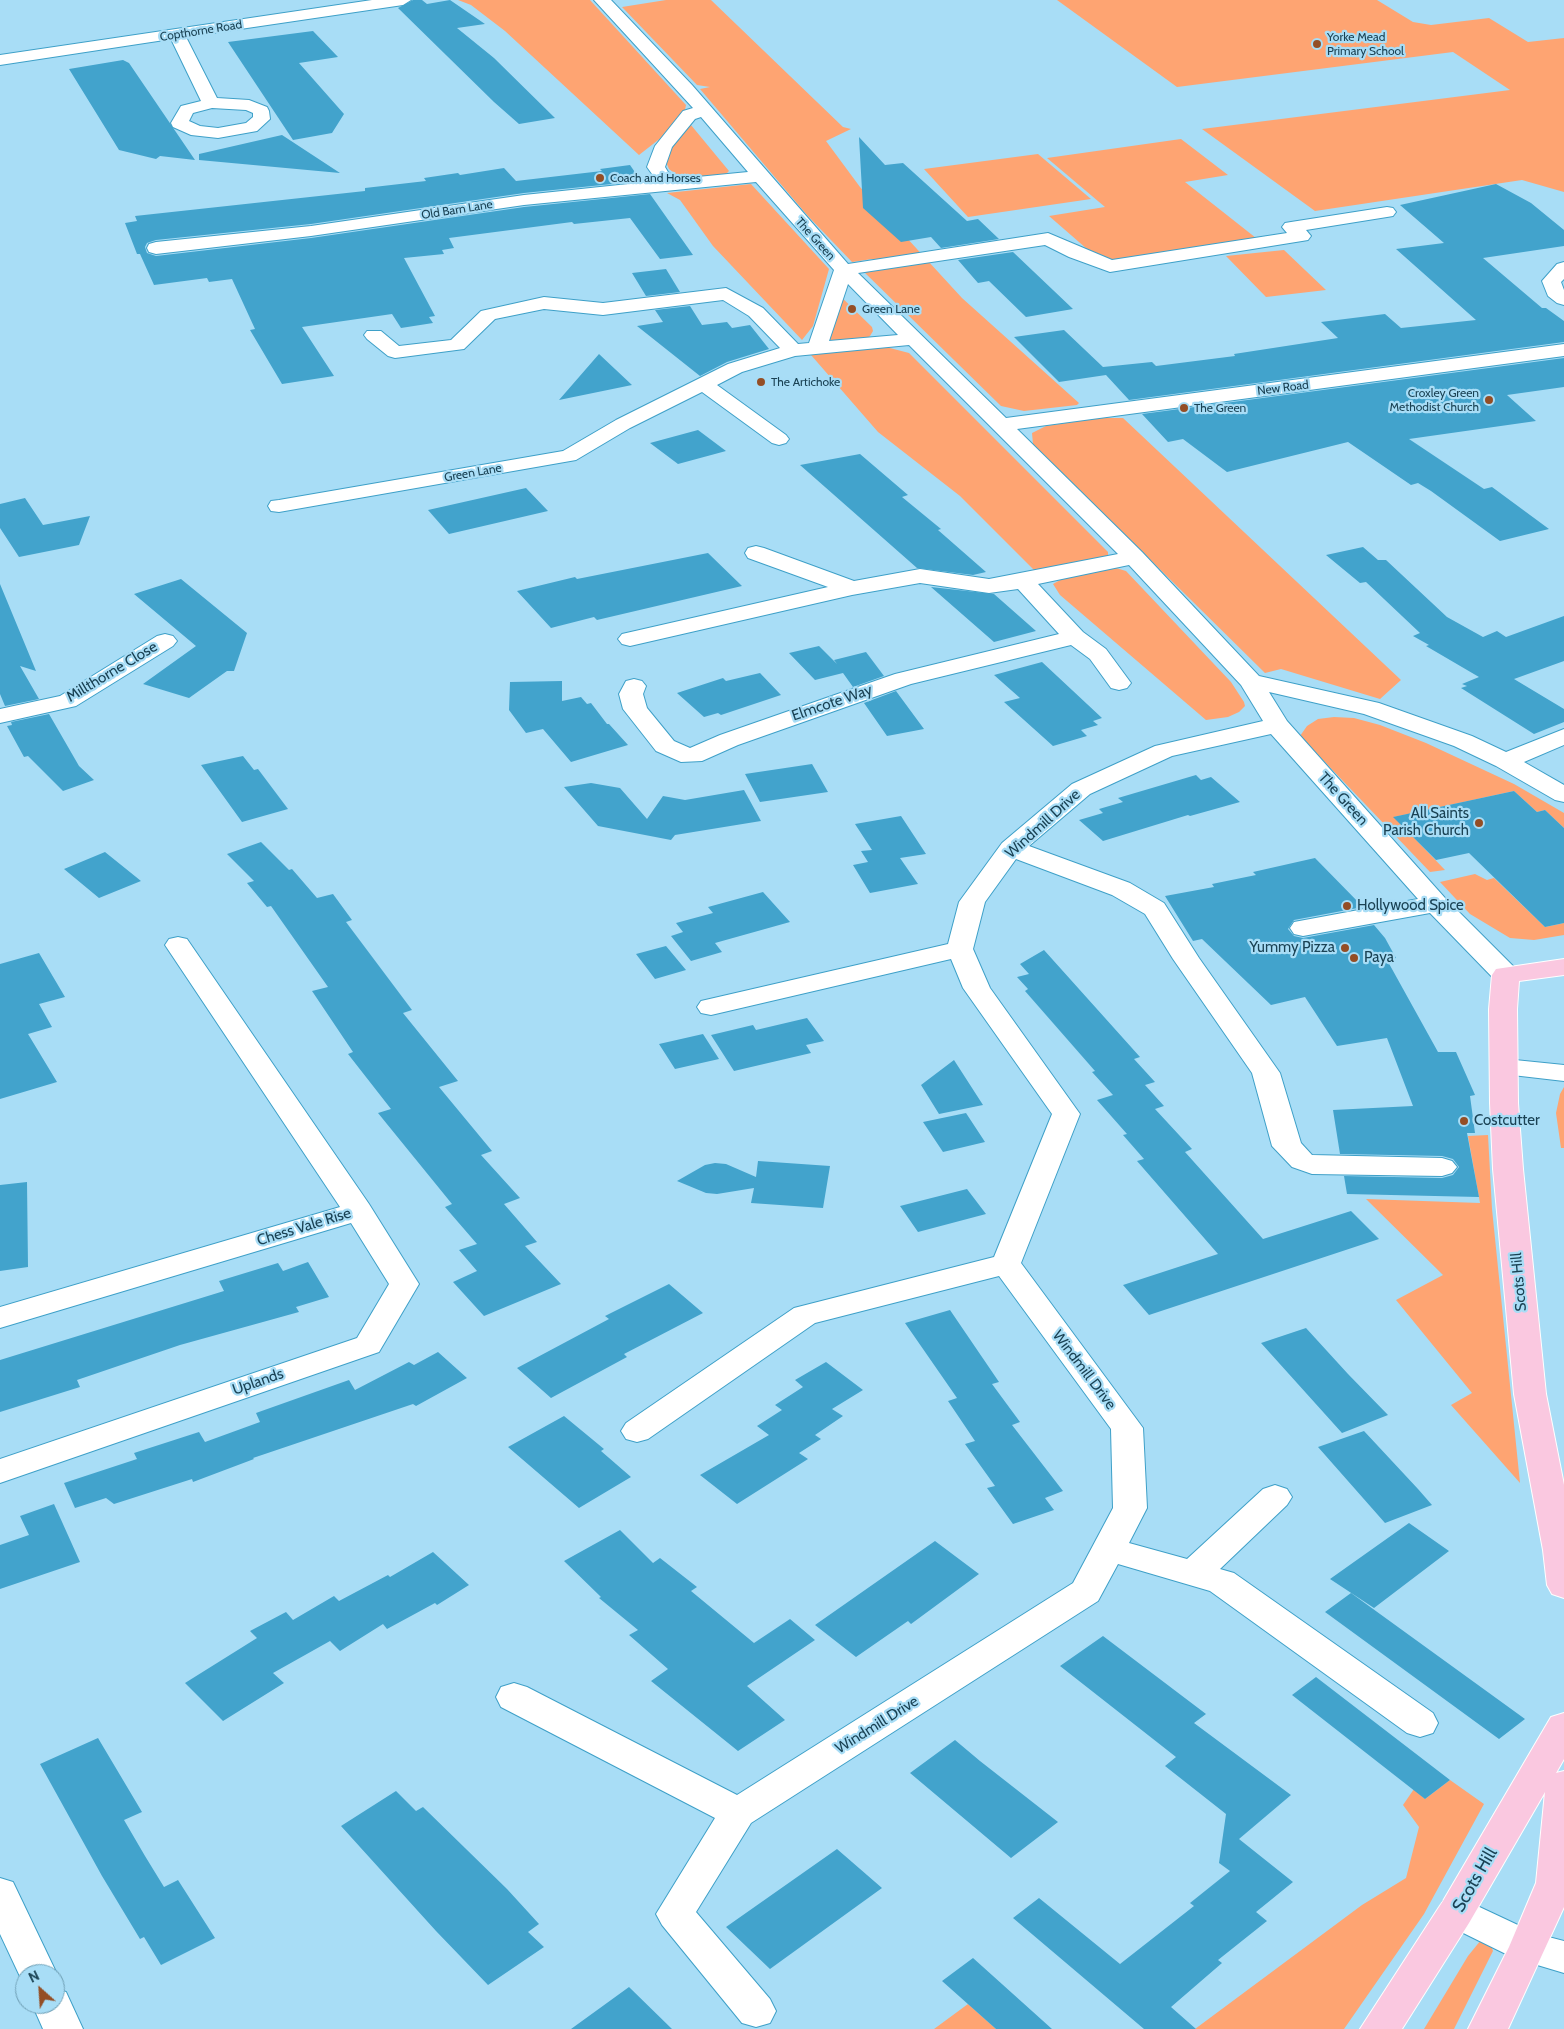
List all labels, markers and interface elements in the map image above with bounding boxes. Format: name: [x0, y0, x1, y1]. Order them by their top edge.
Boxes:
street label: Copthorne Road: [159, 17, 243, 45]
place label: Yorke Mead Primary School: [1327, 30, 1404, 58]
marker: Yorke Mead Primary School: [1311, 38, 1323, 50]
place label: Coach and Horses: [610, 171, 701, 185]
marker: Coach and Horses: [594, 172, 606, 184]
street label: Old Barn Lane: [420, 197, 494, 223]
street label: The Green: [792, 215, 838, 263]
place label: Green Lane: [862, 302, 920, 316]
marker: Green Lane: [846, 303, 858, 315]
place label: The Artichoke: [771, 375, 840, 389]
marker: The Artichoke: [755, 376, 767, 388]
street label: New Road: [1256, 378, 1310, 398]
place label: Croxley Green Methodist Church: [1389, 386, 1479, 414]
marker: Croxley Green Methodist Church: [1483, 394, 1495, 406]
place label: The Green: [1194, 401, 1246, 415]
marker: The Green: [1178, 402, 1190, 414]
street label: Green Lane: [443, 461, 503, 485]
street label: Millthorne Close: [63, 638, 161, 706]
street label: Elmcote Way: [789, 681, 875, 725]
street label: The Green: [1314, 769, 1372, 829]
street label: Windmill Drive: [1002, 786, 1084, 862]
place label: All Saints Parish Church: [1383, 805, 1469, 840]
marker: All Saints Parish Church: [1473, 817, 1485, 829]
place label: Hollywood Spice: [1357, 897, 1464, 915]
marker: Hollywood Spice: [1341, 900, 1353, 912]
place label: Yummy Pizza: [1250, 939, 1335, 957]
marker: Yummy Pizza: [1339, 942, 1351, 954]
place label: Paya: [1364, 949, 1394, 967]
marker: Paya: [1348, 952, 1360, 964]
place label: Costcutter: [1474, 1112, 1540, 1130]
marker: Costcutter: [1458, 1115, 1470, 1127]
street label: Chess Vale Rise: [255, 1204, 353, 1250]
street label: Scots Hill: [1507, 1252, 1531, 1312]
street label: Windmill Drive: [1048, 1327, 1120, 1413]
street label: Uplands: [230, 1365, 286, 1399]
street label: Windmill Drive: [832, 1692, 922, 1758]
street label: Scots Hill: [1448, 1844, 1502, 1916]
north arrow: [15, 1964, 65, 2014]
text: N: [25, 1966, 42, 1987]

